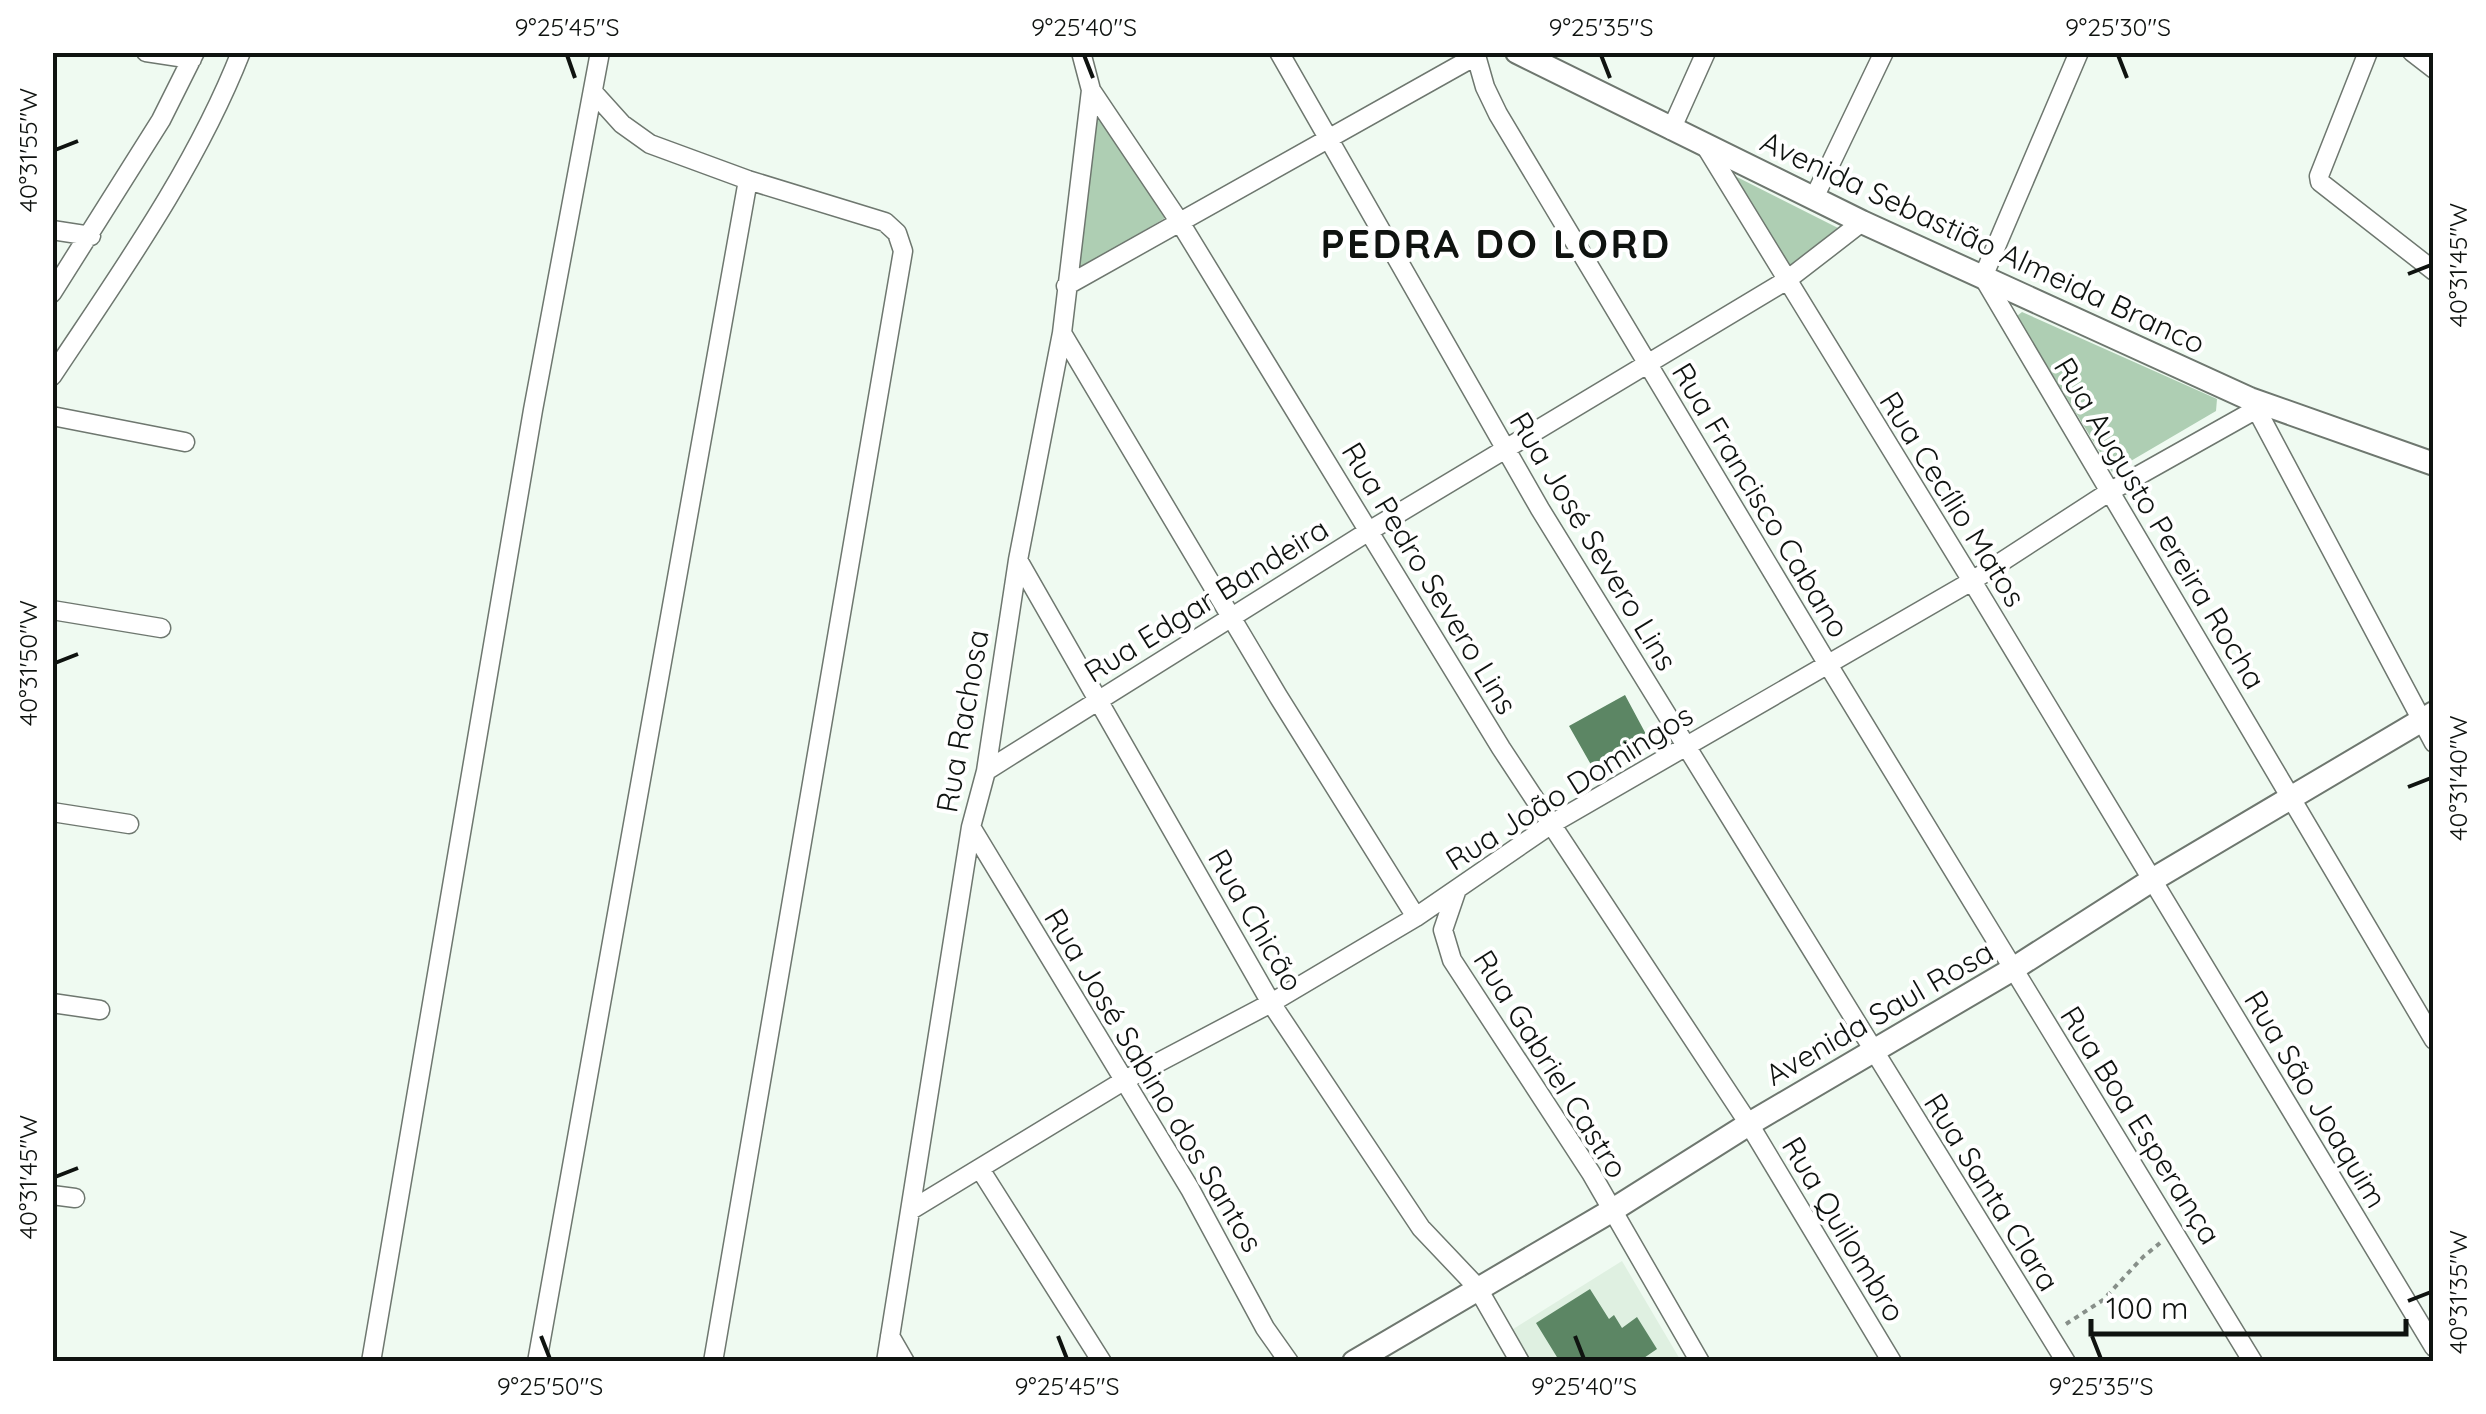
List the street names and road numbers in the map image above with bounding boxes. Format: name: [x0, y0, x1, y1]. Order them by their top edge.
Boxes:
street label: Avenida Sebastião Almeida Branco: [1755, 122, 2211, 362]
street label: Rua Augusto Pereira Rocha: [2046, 350, 2274, 696]
street label: Rua Francisco Cabano: [1664, 356, 1858, 644]
street label: Rua Cecílio Matos: [1872, 384, 2034, 614]
street label: Rua José Severo Lins: [1502, 405, 1686, 677]
street label: Rua Pedro Severo Lins: [1334, 435, 1526, 721]
street label: Rua Edgar Bandeira: [1077, 509, 1335, 691]
street label: Rua Rachosa: [927, 627, 997, 815]
street label: Rua João Domingos: [1438, 696, 1700, 878]
street label: Rua Chicão: [1200, 842, 1312, 998]
street label: Rua José Sabino dos Santos: [1036, 901, 1272, 1259]
street label: Avenida Saul Rosa: [1758, 932, 2000, 1094]
street label: Rua Gabriel Castro: [1465, 943, 1637, 1185]
street label: Rua São Joaquim: [2236, 983, 2396, 1215]
street label: Rua Boa Esperança: [2052, 999, 2230, 1251]
street label: Rua Santa Clara: [1916, 1086, 2068, 1298]
street label: Rua Quilombro: [1774, 1130, 1914, 1328]

